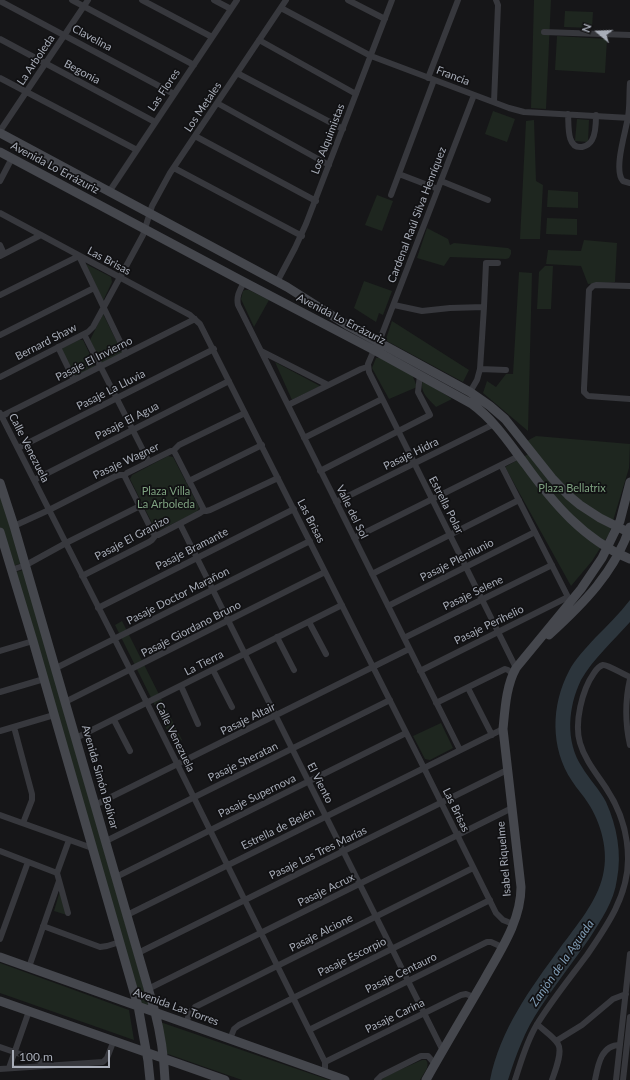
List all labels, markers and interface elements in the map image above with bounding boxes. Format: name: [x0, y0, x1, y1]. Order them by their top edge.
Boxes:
north arrow: [578, 12, 618, 52]
street label: Clavelina: [70, 22, 114, 54]
text: N: [579, 22, 594, 34]
street label: La Arboleda: [14, 32, 58, 88]
street label: Begonia: [62, 57, 102, 87]
street label: Francia: [434, 64, 472, 88]
street label: Las Flores: [145, 66, 183, 114]
street label: Los Metales: [181, 79, 225, 135]
street label: Los Alquimistas: [308, 102, 348, 176]
street label: Avenida Lo Errázuriz: [9, 139, 101, 197]
street label: Cardenal Raúl Silva Henríquez: [385, 145, 449, 285]
street label: Las Brisas: [85, 244, 133, 278]
street label: Avenida Lo Errázuriz: [294, 291, 388, 347]
street label: Bernard Shaw: [13, 321, 79, 363]
street label: Pasaje El Invierno: [53, 334, 135, 384]
street label: Pasaje La Lluvia: [74, 367, 148, 413]
street label: Pasaje El Agua: [93, 399, 161, 443]
street label: Calle Venezuela: [6, 411, 52, 485]
street label: Pasaje Hidra: [381, 435, 441, 473]
street label: Pasaje Wagner: [91, 440, 161, 482]
street label: Estrella Polar: [426, 474, 466, 536]
park label: Plaza Bellatrix: [538, 481, 606, 495]
street label: Valle del Sol: [333, 483, 371, 541]
park label: Plaza Villa La Arboleda: [137, 484, 195, 510]
street label: Las Brisas: [294, 497, 328, 545]
street label: Pasaje El Granizo: [93, 513, 171, 563]
street label: Pasaje Bramante: [153, 525, 231, 573]
street label: Pasaje Plenilunio: [418, 536, 496, 584]
street label: Pasaje Doctor Marañon: [124, 564, 232, 628]
street label: Pasaje Selene: [441, 573, 505, 613]
street label: Pasaje Giordano Bruno: [139, 598, 243, 660]
street label: Pasaje Perihelio: [452, 603, 526, 647]
street label: La Tierra: [182, 648, 226, 678]
street label: Calle Venezuela: [152, 700, 198, 774]
street label: Pasaje Altair: [218, 700, 278, 738]
street label: Avenida Simón Bolívar: [79, 723, 121, 831]
street label: Pasaje Sheratan: [206, 739, 280, 785]
street label: El Viento: [304, 760, 336, 806]
street label: Pasaje Supernova: [216, 772, 298, 820]
street label: Las Brisas: [440, 786, 472, 834]
street label: Estrella de Belén: [239, 805, 317, 853]
street label: Isabel Riquelme: [494, 821, 514, 897]
street label: Pasaje Las Tres Marías: [267, 824, 369, 882]
street label: Pasaje Acrux: [295, 871, 357, 909]
street label: Pasaje Alcione: [287, 911, 355, 955]
water label: Zanjón de la Aguada: [527, 917, 597, 1009]
street label: Pasaje Escorpio: [315, 935, 389, 979]
street label: Pasaje Centauro: [363, 950, 439, 996]
street label: Avenida Las Torres: [131, 985, 221, 1029]
street label: Pasaje Carina: [363, 996, 427, 1036]
scale bar: [14, 1042, 112, 1068]
text: 100 m: [19, 1049, 53, 1064]

